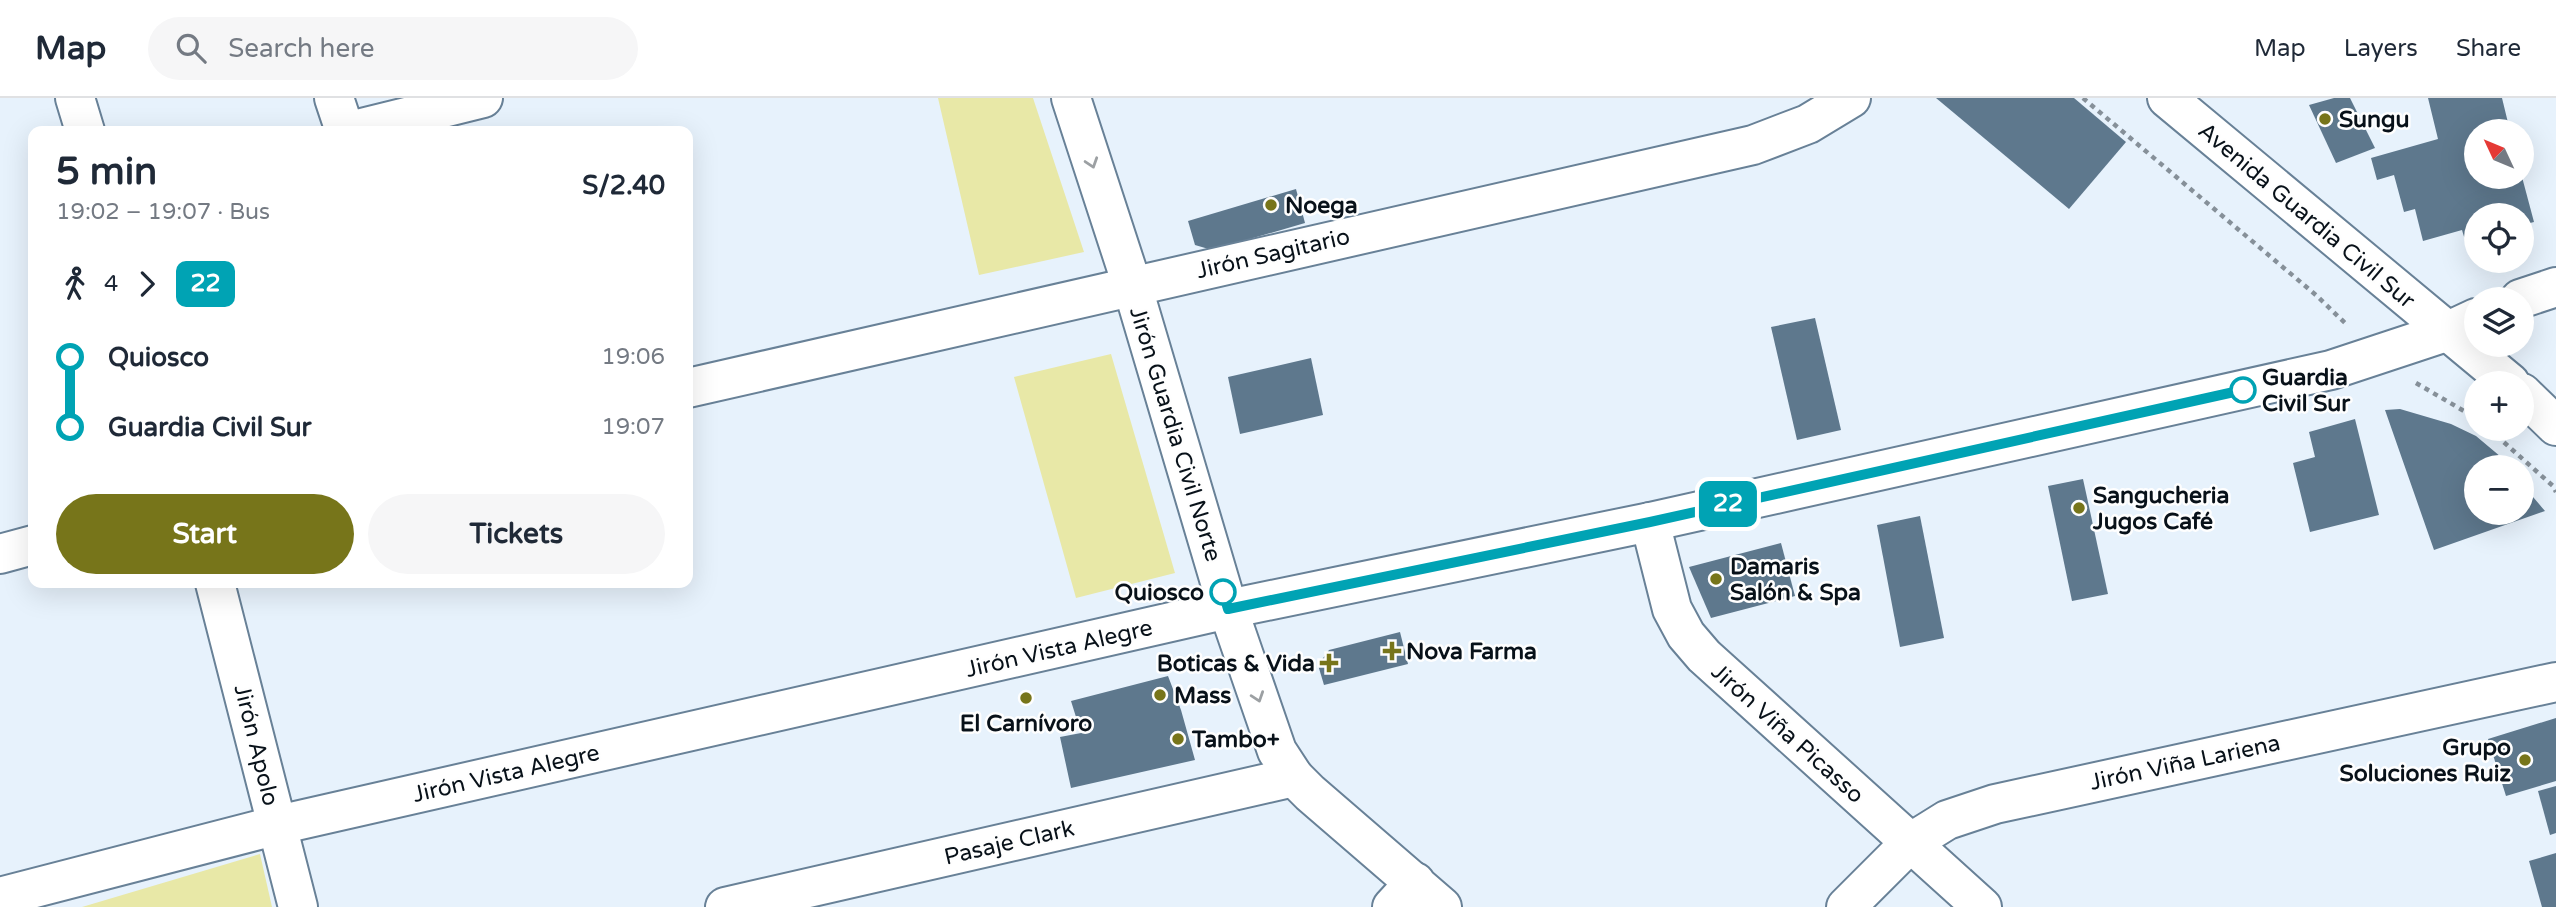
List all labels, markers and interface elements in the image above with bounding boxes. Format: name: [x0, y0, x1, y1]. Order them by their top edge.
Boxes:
search box: [148, 17, 638, 80]
text: Map: [35, 29, 106, 68]
icon: search: [172, 29, 210, 67]
text: Search here: [228, 33, 374, 64]
text: Map: [2254, 34, 2306, 63]
text: Layers: [2344, 34, 2418, 63]
text: Share: [2456, 34, 2521, 63]
place label: Sungu: [2339, 106, 2410, 134]
marker: Sungu: [2317, 111, 2333, 127]
street label: Avenida Guardia Civil Sur: [2192, 117, 2421, 315]
north arrow: [2464, 119, 2534, 189]
map controls: [2464, 119, 2534, 525]
text: 5 min: [56, 149, 157, 195]
one-way arrow: [1084, 156, 1098, 169]
text: S/2.40: [582, 170, 665, 201]
place label: Noega: [1285, 192, 1358, 220]
marker: Noega: [1263, 197, 1279, 213]
text: 19:02 – 19:07 · Bus: [56, 198, 270, 226]
button: locate: [2464, 203, 2534, 273]
street label: Jirón Sagitario: [1194, 223, 1353, 285]
icon: walk: [56, 265, 94, 303]
icon: forward: [128, 265, 166, 303]
text: 22: [190, 269, 221, 298]
text: 4: [104, 270, 118, 298]
button: layers: [2464, 287, 2534, 357]
street label: Jirón Guardia Civil Norte: [1123, 304, 1227, 565]
text: Quiosco: [108, 342, 209, 373]
text: 19:06: [601, 343, 665, 371]
place label: Guardia Civil Sur: [2262, 364, 2351, 418]
button: +: [2464, 371, 2534, 441]
marker: Guardia Civil Sur: [2230, 377, 2256, 403]
text: Guardia Civil Sur: [108, 412, 312, 443]
text: 19:07: [601, 413, 665, 441]
button: −: [2464, 455, 2534, 525]
line badge: 22: [1696, 481, 1760, 527]
place label: Sangucheria Jugos Café: [2092, 482, 2229, 536]
text: 22: [1713, 489, 1743, 518]
button: Start: [56, 494, 354, 574]
button: Tickets: [368, 494, 665, 574]
marker: Sangucheria Jugos Café: [2071, 500, 2087, 516]
place label: Damaris Salón & Spa: [1730, 553, 1861, 607]
marker: Damaris Salón & Spa: [1708, 571, 1724, 587]
place label: Quiosco: [1115, 579, 1204, 607]
marker: Quiosco: [1210, 579, 1236, 605]
street label: Jirón Vista Alegre: [963, 614, 1155, 684]
place label: Nova Farma: [1406, 638, 1537, 666]
marker: Nova Farma: [1384, 643, 1400, 659]
place label: Boticas & Vida: [1157, 650, 1315, 678]
marker: Boticas & Vida: [1321, 655, 1337, 671]
street label: Jirón Viña Picasso: [1705, 658, 1869, 810]
street label: Jirón Apolo: [227, 682, 285, 809]
place label: Mass: [1174, 682, 1231, 710]
marker: Mass: [1152, 687, 1168, 703]
marker: El Carnívoro: [1018, 690, 1034, 706]
one-way arrow: [1250, 690, 1264, 702]
place label: El Carnívoro: [960, 710, 1092, 738]
place label: Tambo+: [1191, 726, 1280, 754]
street label: Jirón Viña Lariena: [2087, 729, 2283, 797]
marker: Tambo+: [1170, 731, 1186, 747]
place label: Grupo Soluciones Ruiz: [2340, 734, 2511, 788]
street label: Jirón Vista Alegre: [410, 739, 602, 809]
marker: Grupo Soluciones Ruiz: [2517, 752, 2533, 768]
street label: Pasaje Clark: [941, 814, 1077, 872]

